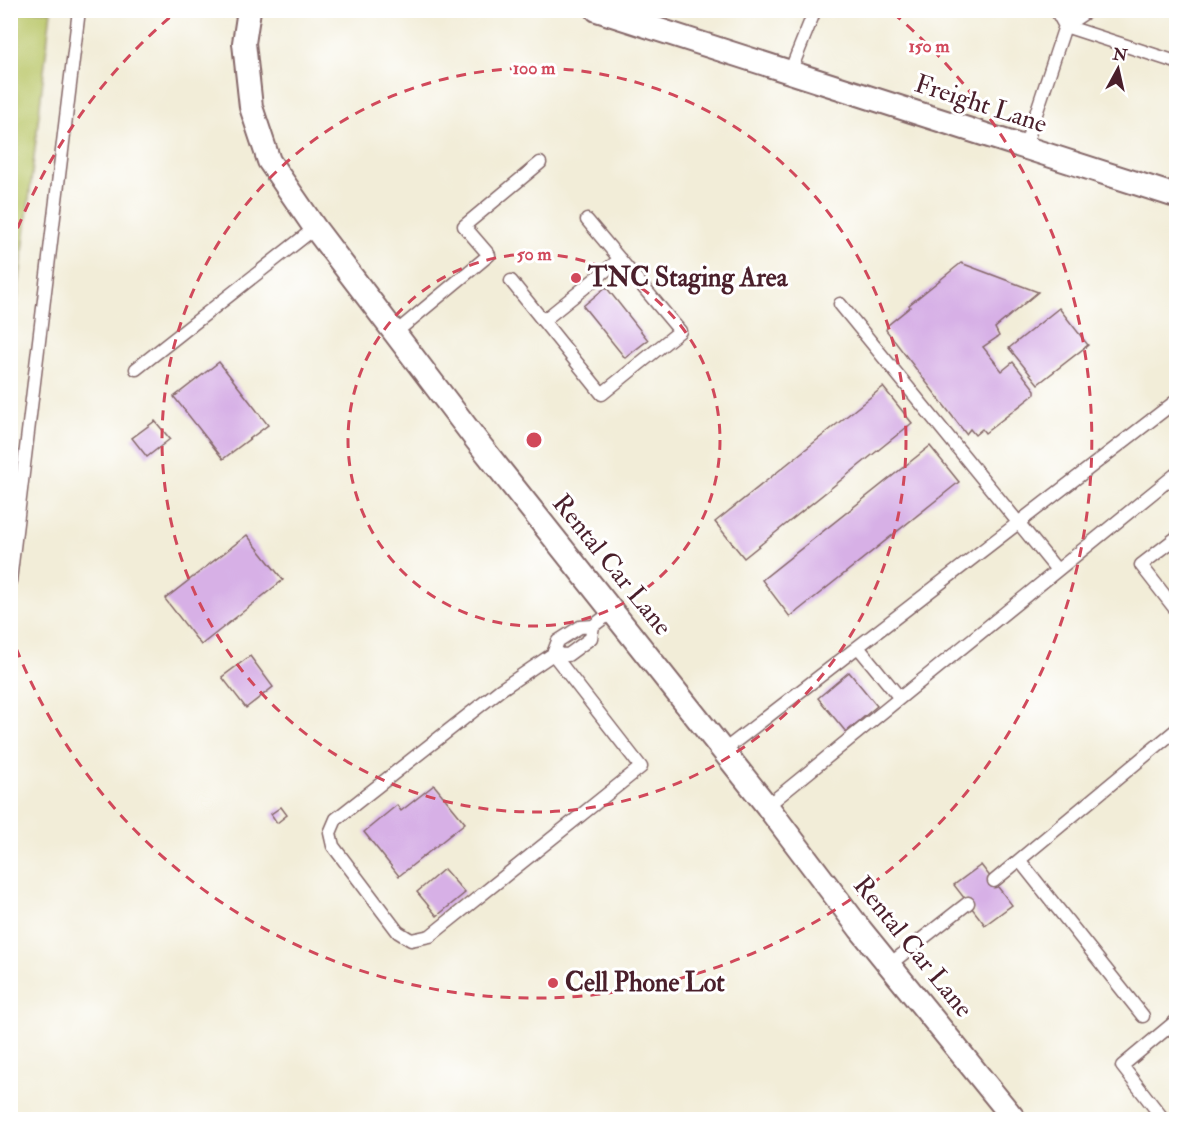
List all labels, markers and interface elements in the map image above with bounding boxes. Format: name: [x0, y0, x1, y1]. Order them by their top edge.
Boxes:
text: 150 m: [908, 35, 951, 58]
north arrow: [1088, 39, 1148, 99]
text: N: [1110, 44, 1129, 66]
text: 100 m: [513, 57, 556, 80]
street label: Freight Lane: [911, 68, 1051, 140]
text: 50 m: [517, 243, 552, 266]
place label: TNC Staging Area: [587, 262, 789, 295]
marker: TNC Staging Area: [569, 271, 583, 285]
centre of rings: [524, 430, 544, 450]
street label: Rental Car Lane: [545, 488, 679, 642]
street label: Rental Car Lane: [846, 870, 980, 1024]
place label: Cell Phone Lot: [565, 967, 725, 999]
marker: Cell Phone Lot: [546, 976, 560, 990]

